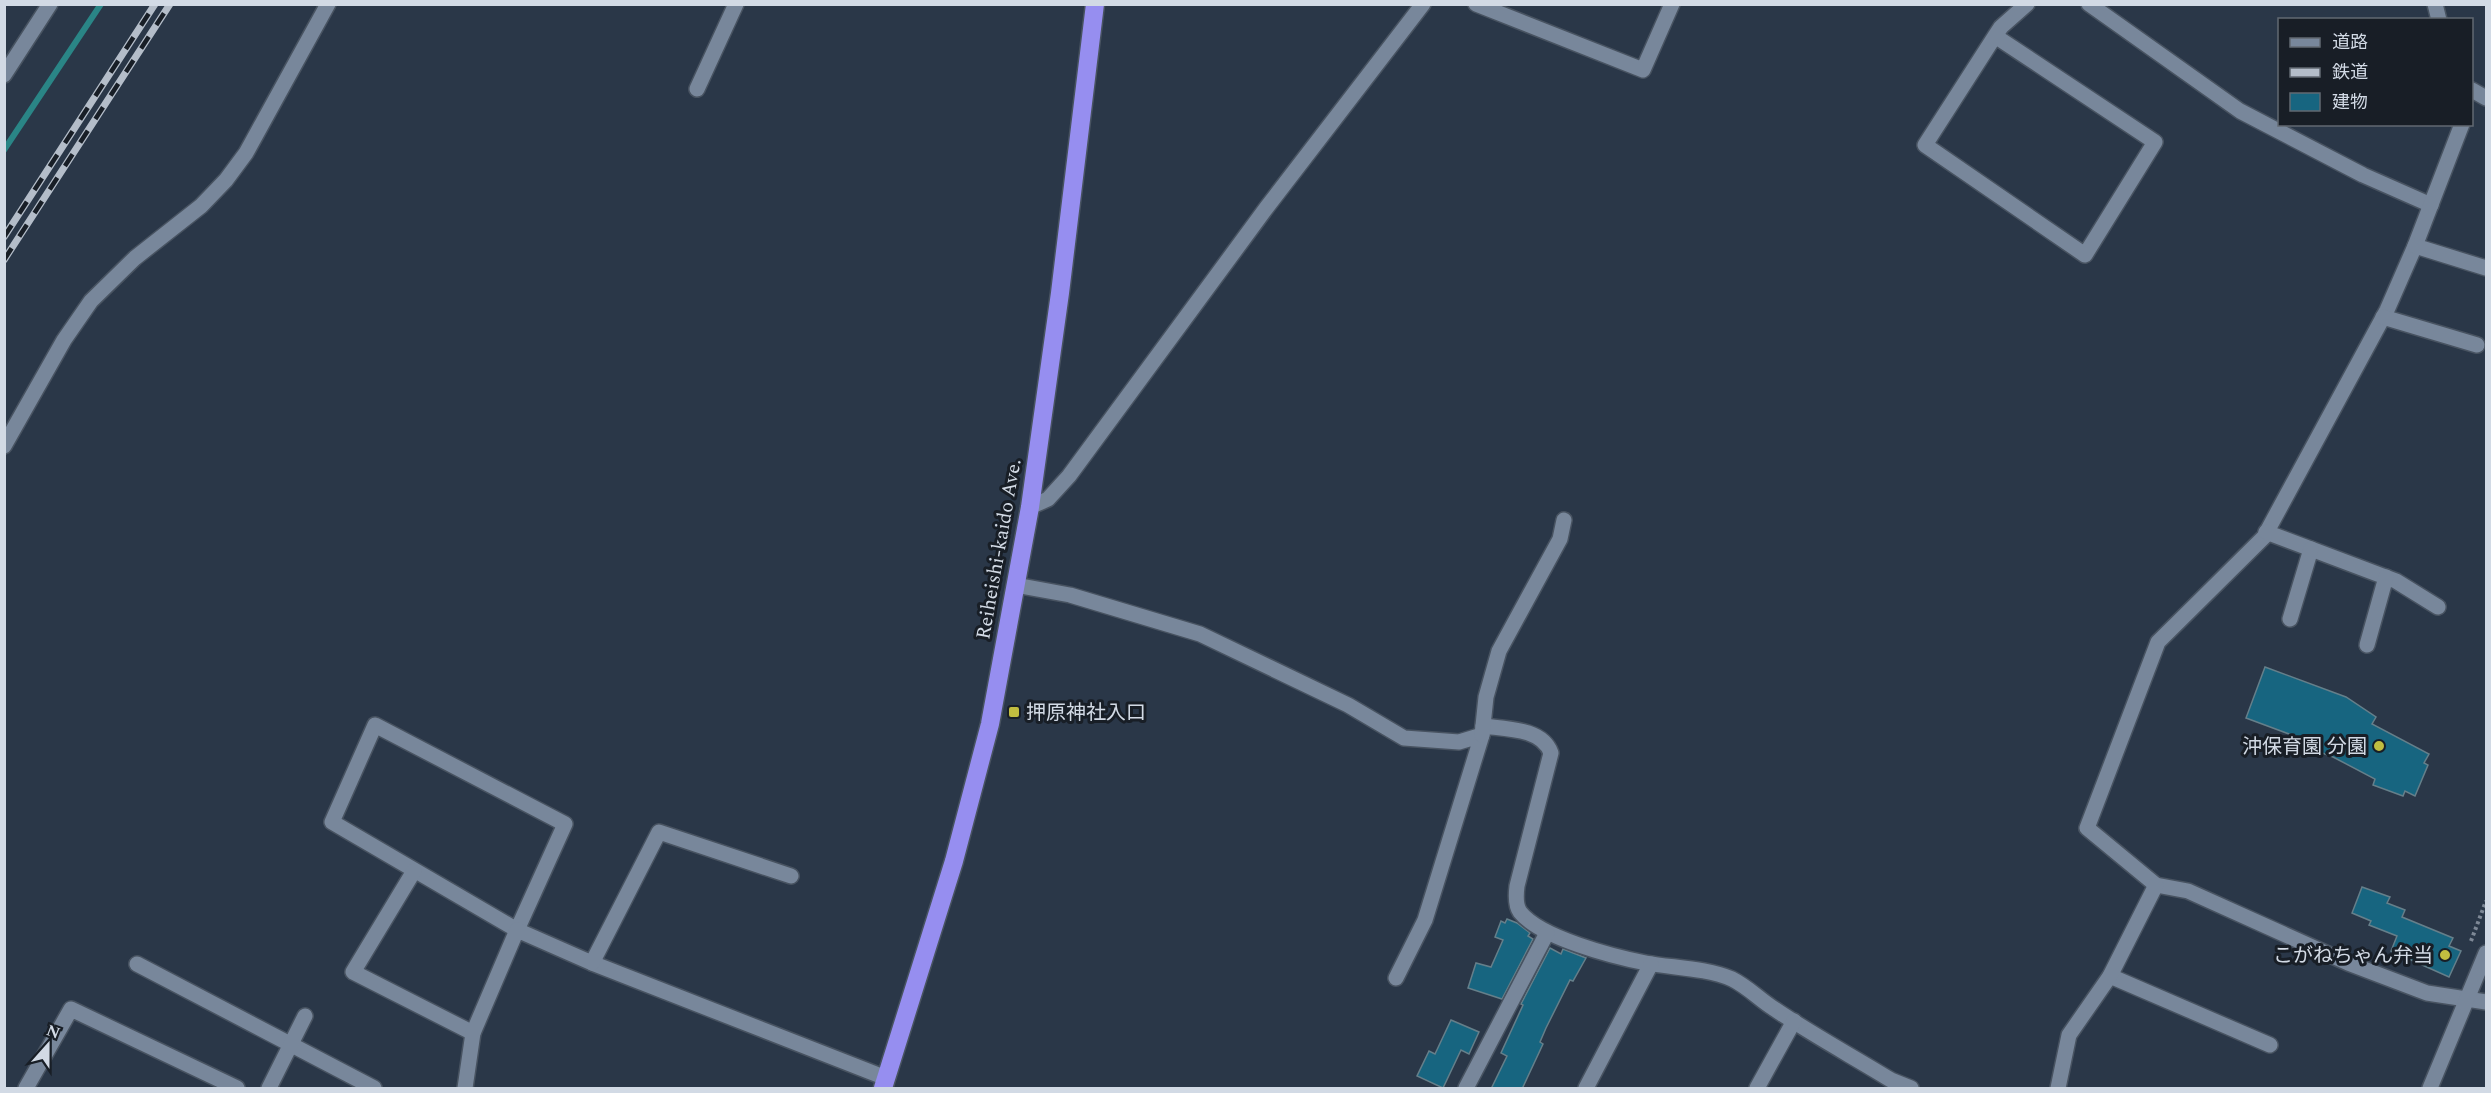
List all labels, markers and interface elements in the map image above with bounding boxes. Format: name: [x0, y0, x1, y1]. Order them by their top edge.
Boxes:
legend: [2278, 18, 2473, 126]
text: 道路: [2332, 29, 2368, 56]
text: 鉄道: [2332, 59, 2368, 86]
text: 建物: [2332, 89, 2368, 116]
street label: Reiheishi-kaido Ave.: [968, 457, 1030, 642]
place label: 押原神社入口: [1026, 698, 1146, 728]
marker: 押原神社入口: [1007, 705, 1021, 719]
place label: 沖保育園 分園: [2242, 732, 2367, 762]
marker: 沖保育園 分園: [2372, 739, 2386, 753]
place label: こがねちゃん弁当: [2273, 941, 2433, 971]
marker: こがねちゃん弁当: [2438, 948, 2452, 962]
north arrow: [18, 1015, 78, 1075]
text: N: [43, 1018, 63, 1045]

